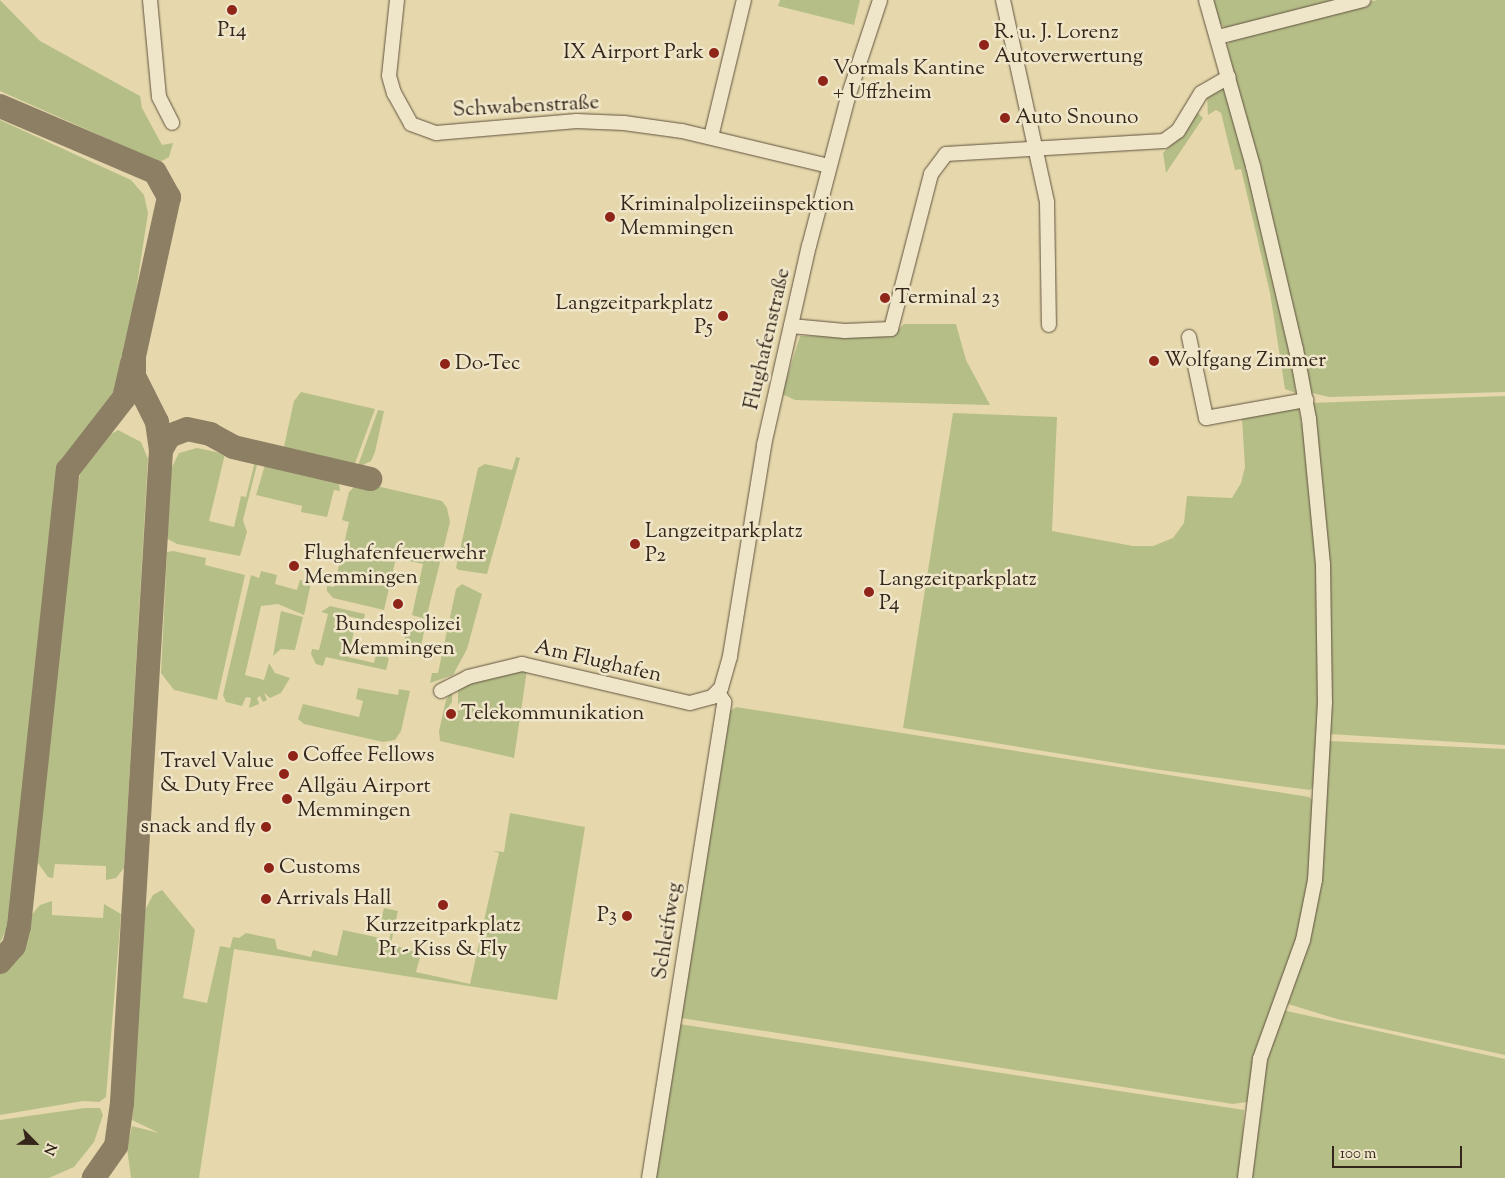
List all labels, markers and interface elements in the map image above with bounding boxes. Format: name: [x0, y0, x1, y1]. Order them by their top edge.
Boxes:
marker: P14: [226, 4, 238, 16]
place label: P14: [217, 18, 247, 44]
place label: R. u. J. Lorenz Autoverwertung: [994, 20, 1143, 70]
marker: R. u. J. Lorenz Autoverwertung: [978, 39, 990, 51]
place label: IX Airport Park: [563, 40, 704, 66]
marker: IX Airport Park: [708, 47, 720, 59]
place label: Vormals Kantine + Uffzheim: [833, 56, 985, 106]
marker: Vormals Kantine + Uffzheim: [817, 75, 829, 87]
street label: Schwabenstraße: [452, 91, 600, 123]
place label: Auto Snouno: [1015, 105, 1139, 131]
marker: Auto Snouno: [999, 112, 1011, 124]
place label: Kriminalpolizeiinspektion Memmingen: [620, 192, 854, 242]
marker: Kriminalpolizeiinspektion Memmingen: [604, 211, 616, 223]
street label: Flughafenstraße: [739, 266, 797, 412]
place label: Terminal 23: [895, 285, 1000, 311]
place label: Langzeitparkplatz P5: [555, 291, 713, 341]
marker: Terminal 23: [879, 292, 891, 304]
marker: Langzeitparkplatz P5: [717, 310, 729, 322]
place label: Wolfgang Zimmer: [1164, 348, 1326, 374]
place label: Do-Tec: [455, 351, 521, 377]
marker: Wolfgang Zimmer: [1148, 355, 1160, 367]
marker: Do-Tec: [439, 358, 451, 370]
place label: Langzeitparkplatz P2: [645, 519, 803, 569]
marker: Langzeitparkplatz P2: [629, 538, 641, 550]
place label: Flughafenfeuerwehr Memmingen: [304, 541, 486, 591]
marker: Flughafenfeuerwehr Memmingen: [288, 560, 300, 572]
place label: Langzeitparkplatz P4: [879, 567, 1037, 617]
marker: Langzeitparkplatz P4: [863, 586, 875, 598]
marker: Bundespolizei Memmingen: [392, 598, 404, 610]
place label: Bundespolizei Memmingen: [335, 612, 461, 662]
street label: Am Flughafen: [532, 635, 664, 689]
place label: Telekommunikation: [461, 701, 644, 727]
marker: Telekommunikation: [445, 708, 457, 720]
place label: Coffee Fellows: [303, 743, 435, 769]
place label: Travel Value & Duty Free: [160, 749, 274, 799]
marker: Coffee Fellows: [287, 750, 299, 762]
marker: Travel Value & Duty Free: [278, 768, 290, 780]
place label: Allgäu Airport Memmingen: [297, 774, 431, 824]
marker: Allgäu Airport Memmingen: [281, 793, 293, 805]
place label: snack and fly: [141, 814, 256, 840]
marker: snack and fly: [260, 821, 272, 833]
place label: Customs: [279, 855, 360, 881]
marker: Customs: [263, 862, 275, 874]
street label: Schleifweg: [648, 881, 688, 981]
place label: Arrivals Hall: [276, 886, 391, 912]
marker: Arrivals Hall: [260, 893, 272, 905]
marker: Kurzzeitparkplatz P1 - Kiss & Fly: [437, 899, 449, 911]
place label: P3: [597, 903, 617, 929]
marker: P3: [621, 910, 633, 922]
place label: Kurzzeitparkplatz P1 - Kiss & Fly: [365, 913, 521, 963]
north arrow: [10, 1118, 60, 1168]
scale bar: [1335, 1136, 1465, 1168]
text: N: [37, 1140, 60, 1158]
text: 100 m: [1340, 1144, 1376, 1165]

